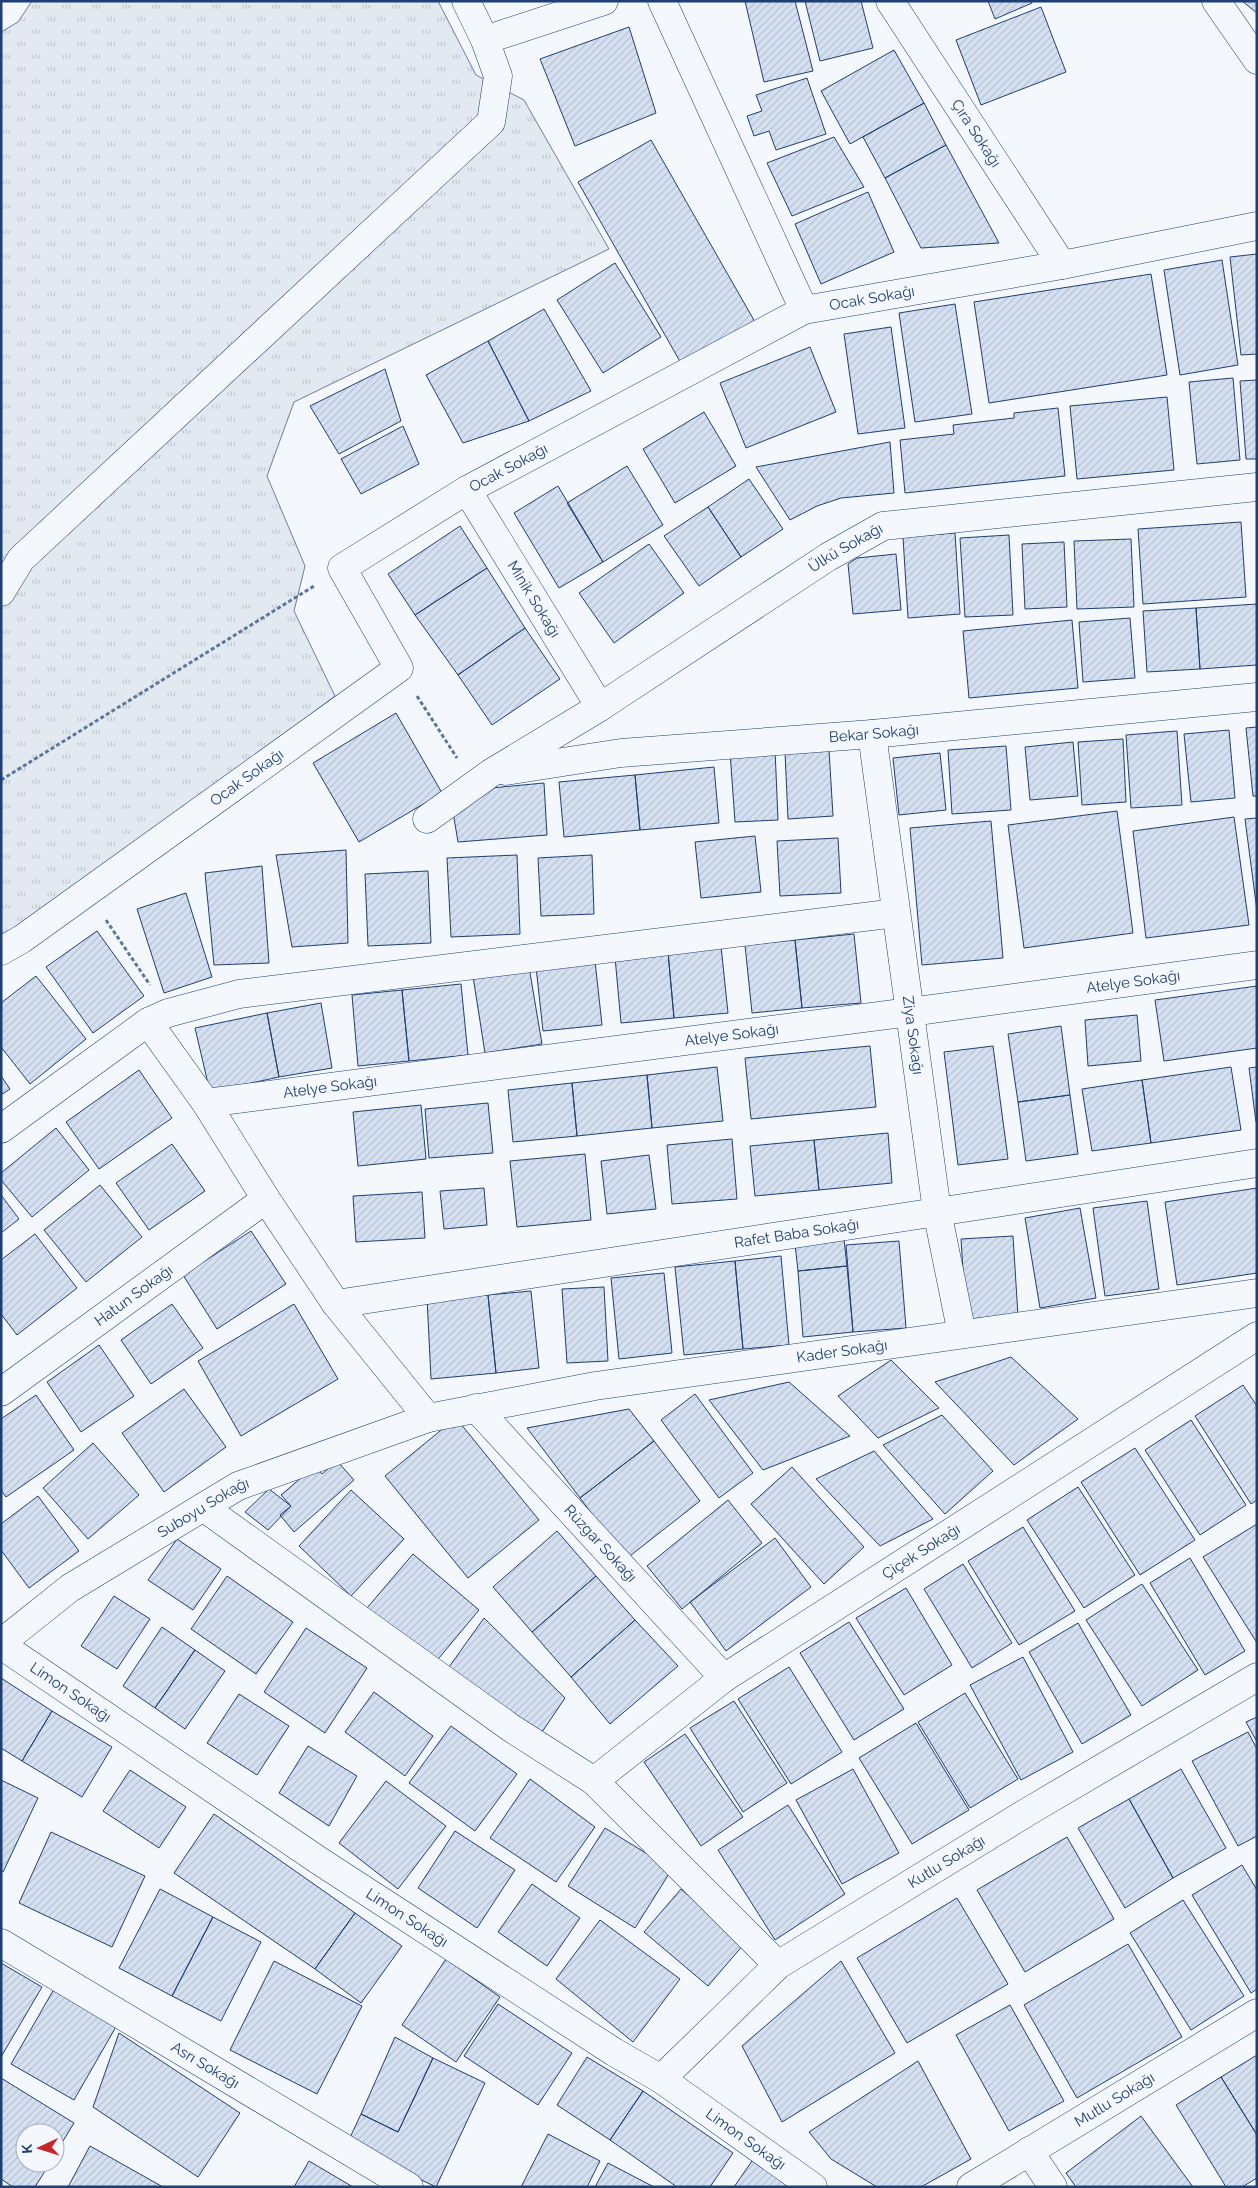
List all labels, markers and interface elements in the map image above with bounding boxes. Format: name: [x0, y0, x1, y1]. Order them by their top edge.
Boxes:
street label: Çıra Sokağı: [948, 96, 1005, 171]
street label: Ocak Sokağı: [828, 282, 916, 314]
street label: Ocak Sokağı: [466, 440, 551, 496]
street label: Ülkü Sokağı: [805, 519, 886, 576]
street label: Minik Sokağı: [503, 557, 564, 641]
street label: Bekar Sokağı: [828, 721, 920, 746]
street label: Ocak Sokağı: [207, 745, 287, 810]
street label: Atelye Sokağı: [1085, 967, 1181, 997]
street label: Ziya Sokağı: [899, 995, 927, 1076]
street label: Atelye Sokağı: [684, 1020, 780, 1050]
street label: Atelye Sokağı: [282, 1072, 378, 1102]
street label: Rafet Baba Sokağı: [733, 1215, 860, 1252]
street label: Hatun Sokağı: [91, 1261, 176, 1330]
street label: Kader Sokağı: [795, 1336, 888, 1367]
street label: Suboyu Sokağı: [154, 1474, 251, 1542]
street label: Rüzgar Sokağı: [560, 1501, 641, 1586]
street label: Çiçek Sokağı: [879, 1520, 963, 1583]
street label: Limon Sokağı: [27, 1658, 114, 1726]
street label: Kutlu Sokağı: [905, 1831, 988, 1892]
street label: Limon Sokağı: [363, 1885, 451, 1951]
street label: Asrı Sokağı: [168, 2038, 243, 2092]
street label: Mutlu Sokağı: [1071, 2068, 1158, 2131]
street label: Limon Sokağı: [702, 2105, 789, 2174]
north arrow: [15, 2123, 65, 2173]
text: K: [19, 2143, 35, 2154]

